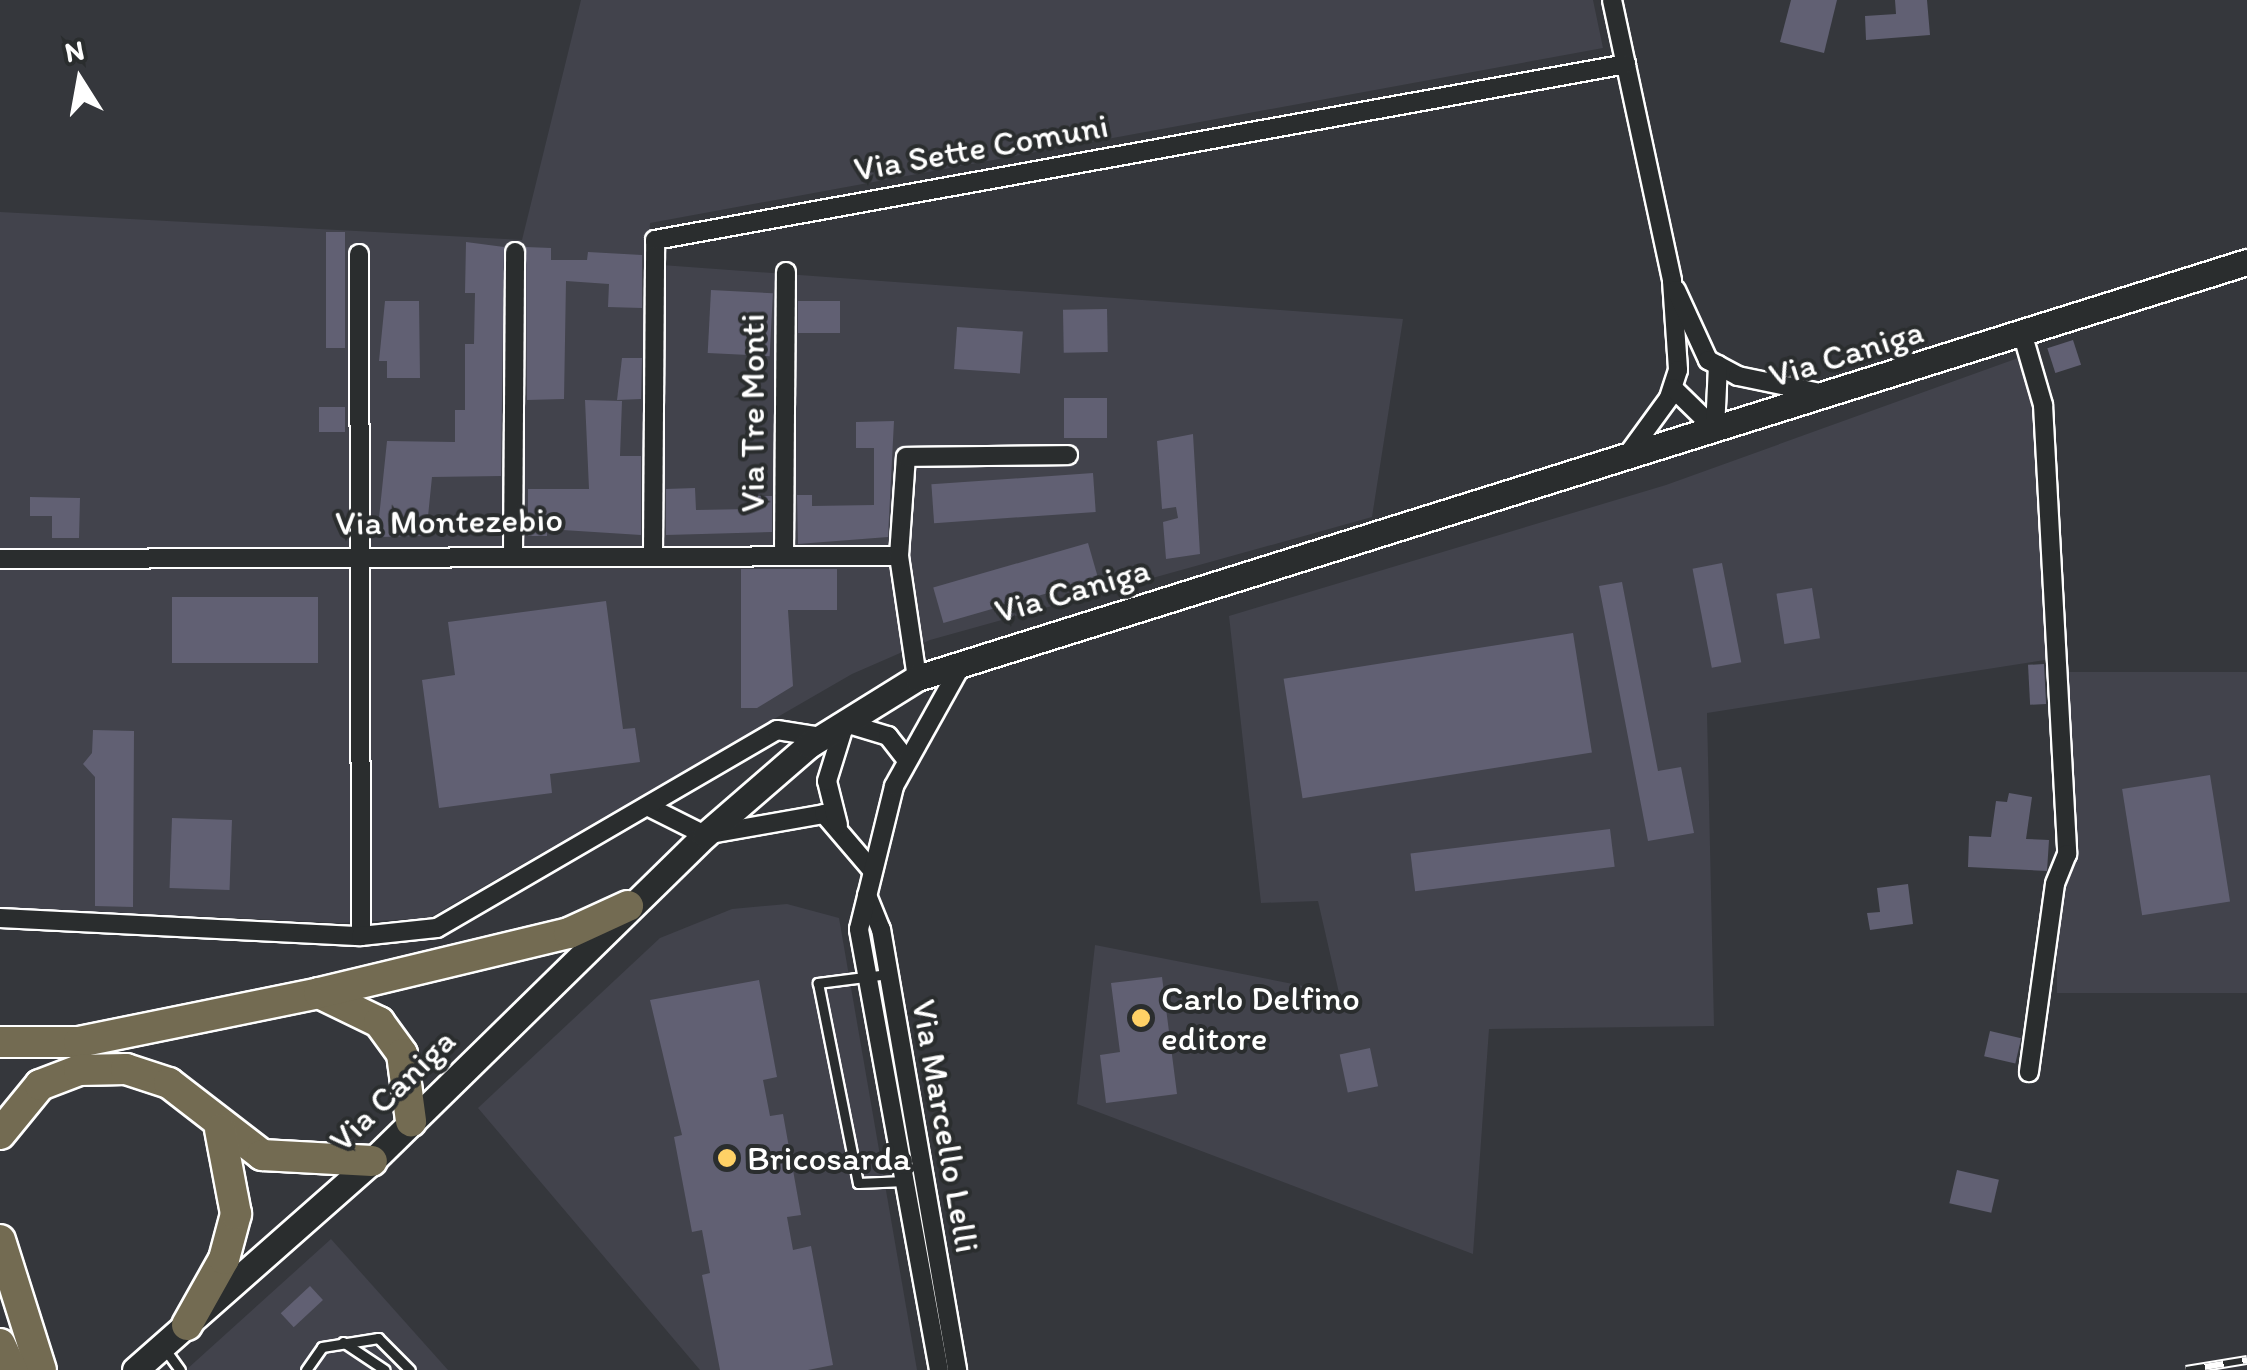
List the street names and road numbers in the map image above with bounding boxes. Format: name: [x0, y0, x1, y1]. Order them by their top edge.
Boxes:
street label: Via Sette Comuni: [851, 104, 1111, 190]
street label: Via Caniga: [1763, 310, 1929, 396]
street label: Via Tre Monti: [731, 314, 773, 512]
street label: Via Montezebio: [335, 498, 563, 544]
street label: Via Caniga: [989, 548, 1155, 632]
street label: Via Marcello Lelli: [903, 997, 989, 1255]
street label: Via Caniga: [320, 1019, 464, 1161]

